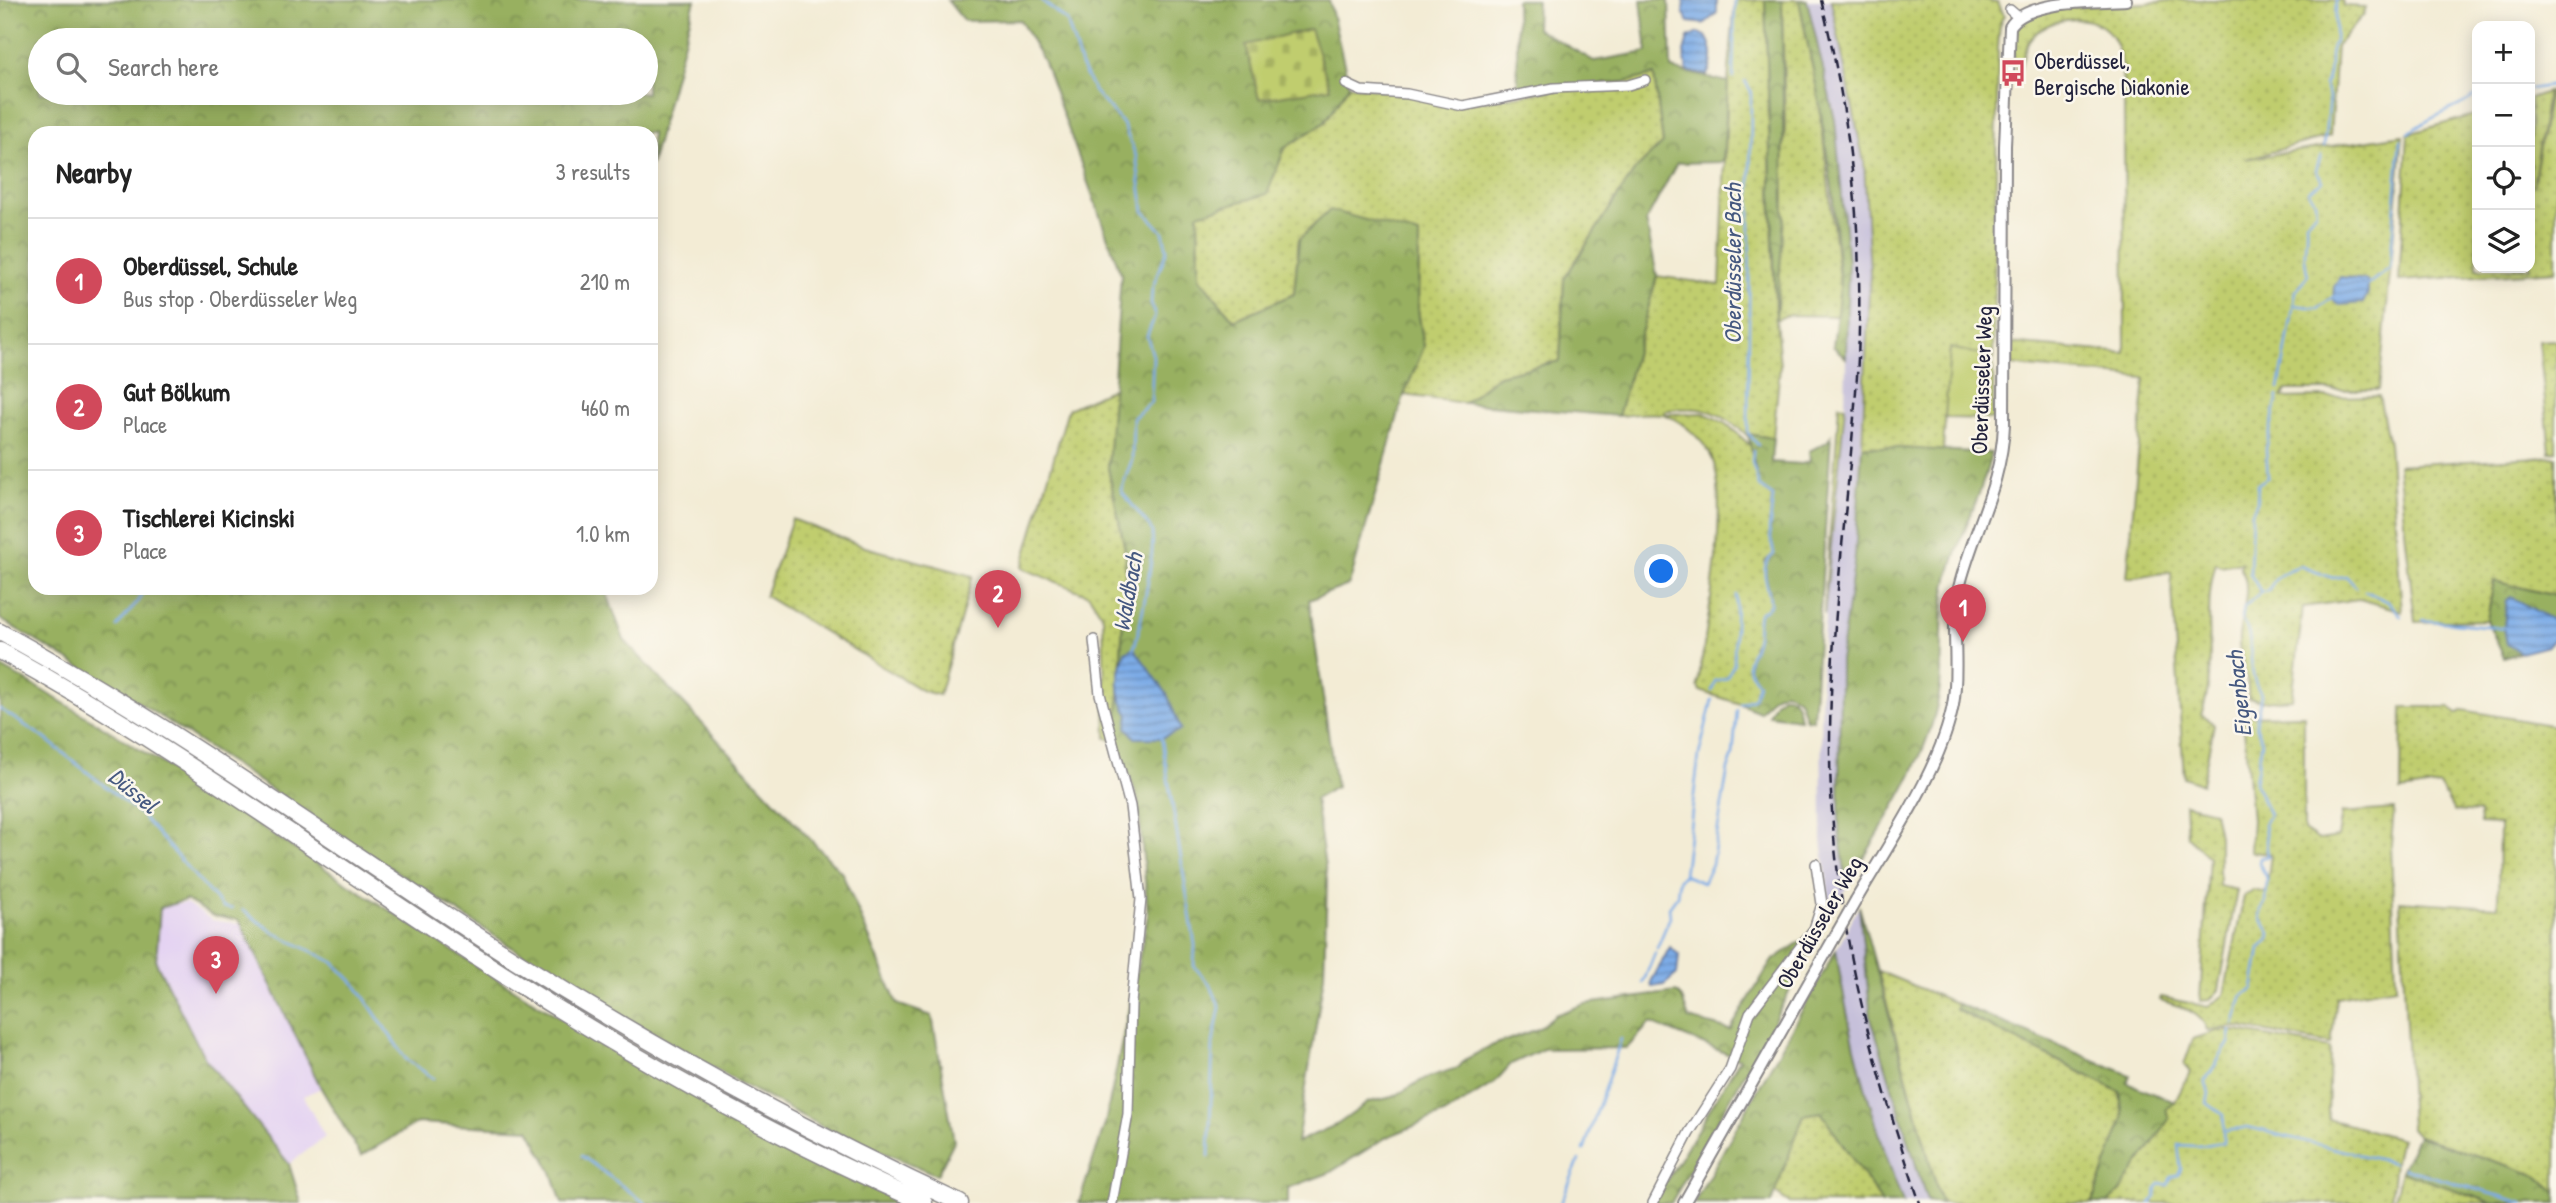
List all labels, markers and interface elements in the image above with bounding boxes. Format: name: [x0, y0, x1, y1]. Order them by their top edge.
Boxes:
map controls: [2472, 21, 2535, 273]
button: +: [2472, 21, 2535, 84]
search box: [28, 28, 658, 105]
place label: Oberdüssel, Bergische Diakonie: [2034, 45, 2190, 102]
icon: search: [52, 48, 90, 86]
text: Search here: [108, 49, 219, 84]
bus stop icon: Oberdüssel, Bergische Diakonie: [1998, 58, 2028, 88]
button: −: [2472, 84, 2535, 147]
button: locate: [2472, 147, 2535, 210]
text: Nearby: [56, 152, 132, 192]
text: 3 results: [555, 156, 630, 187]
water label: Oberdüsseler Bach: [1716, 182, 1748, 344]
button: layers: [2472, 210, 2535, 273]
text: Oberdüssel, Schule: [123, 248, 298, 283]
text: 1: [75, 266, 83, 297]
text: 210 m: [580, 266, 630, 297]
text: Bus stop · Oberdüsseler Weg: [123, 283, 357, 314]
street label: Oberdüsseler Weg: [1963, 305, 1999, 455]
text: Gut Bölkum: [123, 374, 230, 409]
text: 2: [74, 392, 84, 423]
text: 460 m: [581, 392, 630, 423]
text: Place: [123, 409, 167, 440]
text: Tischlerei Kicinski: [123, 500, 295, 535]
text: 3: [74, 518, 84, 549]
text: 1.0 km: [576, 518, 630, 549]
text: Place: [123, 535, 167, 566]
water label: Waldbach: [1104, 549, 1150, 633]
your location: [1644, 554, 1678, 588]
pin: 2: [975, 570, 1021, 628]
pin: 1: [1940, 584, 1986, 642]
water label: Eigenbach: [2217, 648, 2259, 738]
water label: Düssel: [102, 760, 167, 821]
street label: Oberdüsseler Weg: [1769, 850, 1869, 994]
pin: 3: [193, 936, 239, 994]

